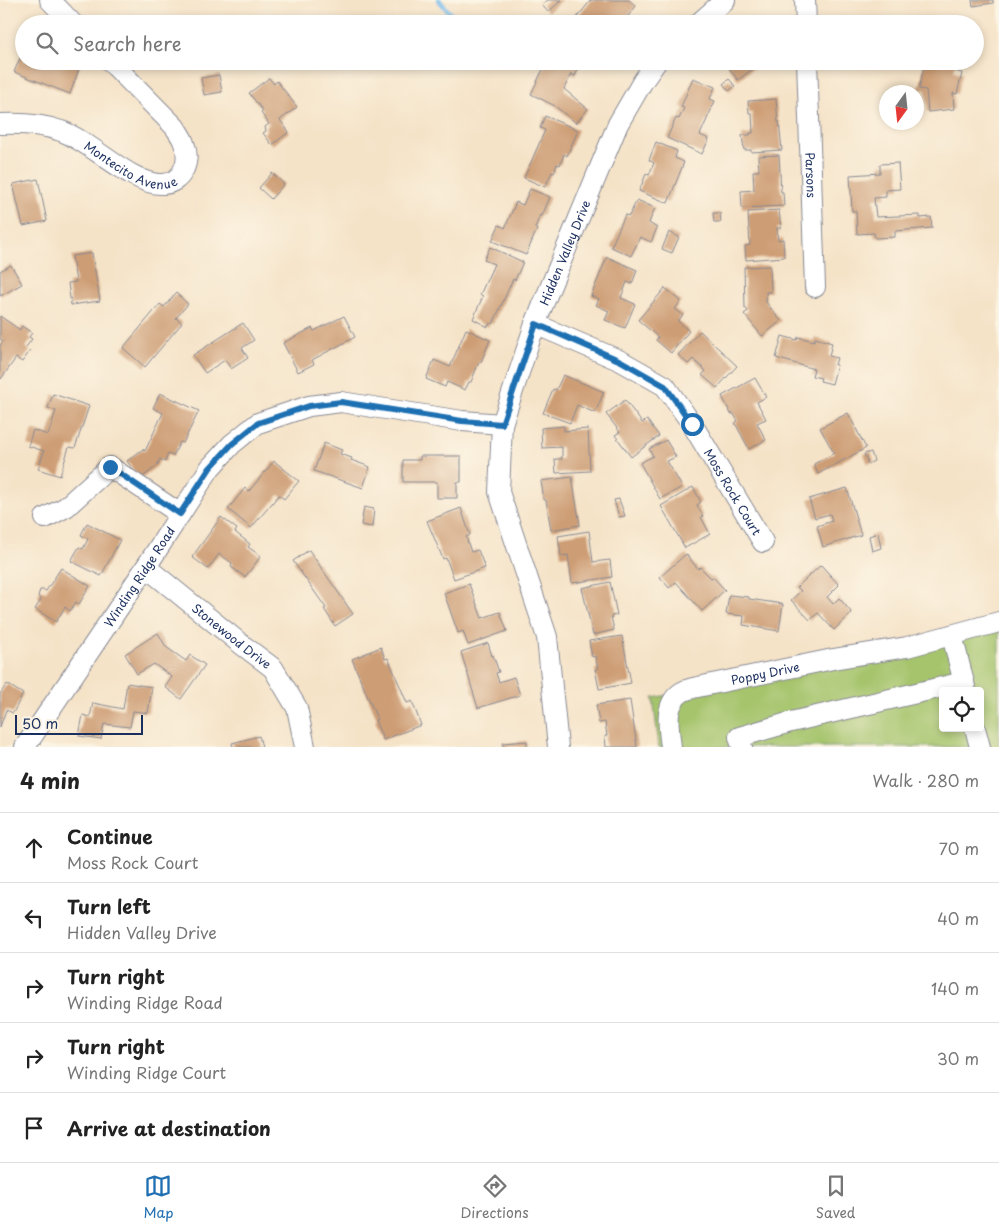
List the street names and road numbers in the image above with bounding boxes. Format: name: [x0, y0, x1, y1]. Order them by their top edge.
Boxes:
street label: Montecito Avenue: [81, 137, 181, 193]
street label: Parsons: [801, 152, 821, 199]
street label: Hidden Valley Drive: [535, 197, 595, 308]
street label: Moss Rock Court: [700, 445, 766, 539]
street label: Winding Ridge Road: [99, 523, 179, 630]
street label: Stonewood Drive: [188, 599, 275, 673]
street label: Poppy Drive: [729, 657, 801, 689]

